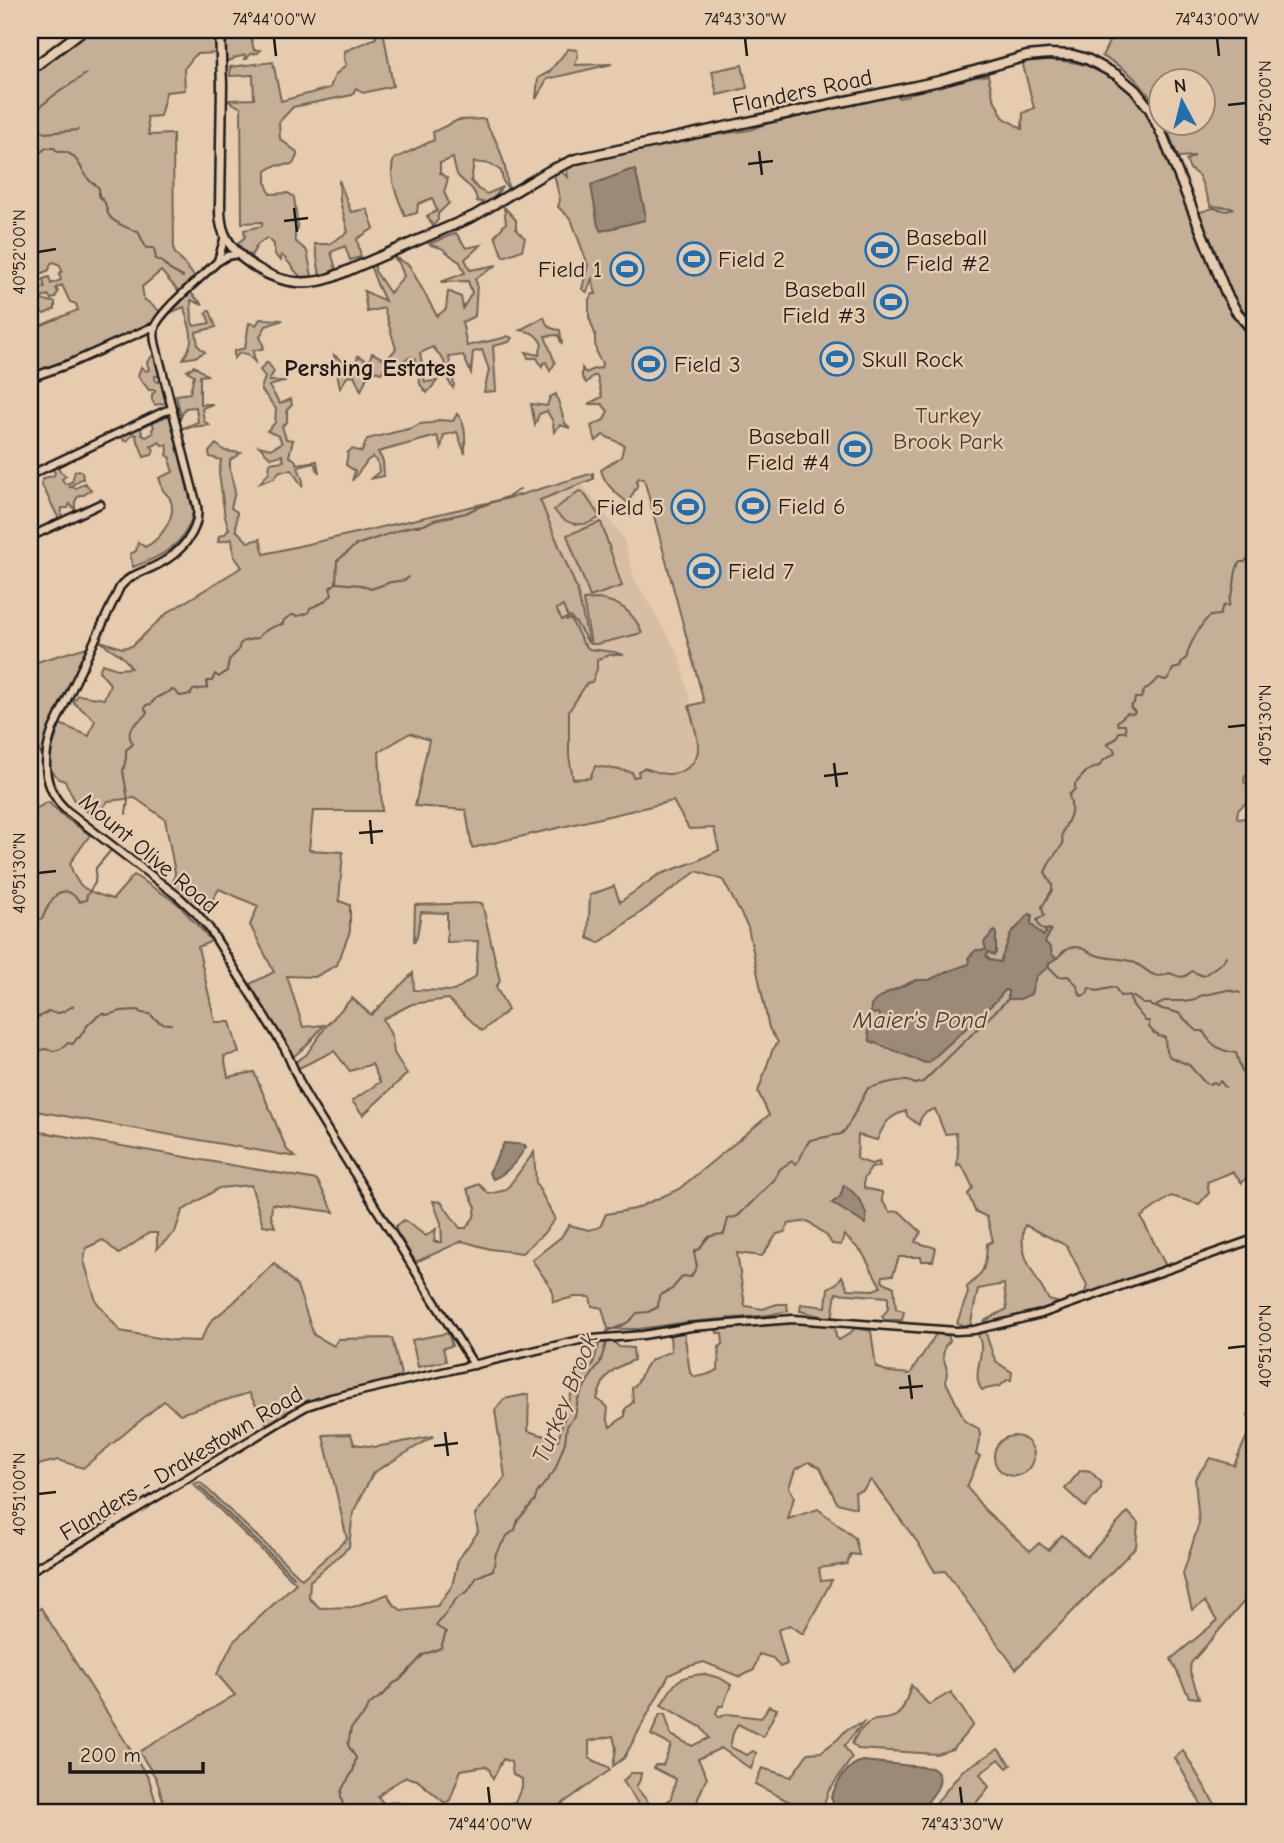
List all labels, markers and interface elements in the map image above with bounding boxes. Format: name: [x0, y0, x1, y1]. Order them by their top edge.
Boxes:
text: 74°44'00"W: [232, 9, 316, 30]
text: 74°43'30"W: [704, 9, 786, 30]
text: 74°43'00"W: [1175, 9, 1259, 30]
text: 40°52'00"N: [1255, 60, 1276, 146]
street label: Flanders Road: [730, 63, 875, 120]
north arrow: [1148, 66, 1218, 136]
text: N: [1173, 74, 1188, 98]
text: 40°52'00"N: [9, 209, 30, 295]
place label: Baseball Field #2: [906, 224, 990, 277]
sports icon: Baseball Field #2: [863, 231, 901, 269]
sports icon: Field 2: [675, 240, 713, 278]
place label: Field 2: [718, 246, 785, 273]
sports icon: Field 1: [608, 250, 646, 288]
place label: Field 1: [538, 256, 602, 283]
place label: Baseball Field #3: [782, 276, 866, 329]
sports icon: Baseball Field #3: [872, 283, 910, 321]
sports icon: Skull Rock: [818, 340, 856, 378]
sports icon: Field 3: [630, 345, 668, 383]
place label: Skull Rock: [862, 346, 963, 373]
place label: Field 3: [674, 351, 741, 378]
district label: Pershing Estates: [284, 354, 456, 382]
park label: Turkey Brook Park: [893, 402, 1003, 455]
place label: Baseball Field #4: [747, 423, 830, 476]
sports icon: Baseball Field #4: [836, 430, 874, 468]
sports icon: Field 6: [734, 487, 772, 525]
sports icon: Field 5: [669, 488, 707, 526]
place label: Field 6: [778, 493, 845, 520]
place label: Field 5: [597, 494, 664, 521]
sports icon: Field 7: [685, 552, 723, 590]
place label: Field 7: [728, 558, 794, 585]
text: 40°51'30"N: [1255, 684, 1276, 766]
street label: Mount Olive Road: [74, 787, 224, 919]
text: 40°51'30"N: [9, 832, 30, 914]
water label: Maier's Pond: [852, 1006, 988, 1034]
text: 40°51'00"N: [1255, 1304, 1276, 1388]
water label: Turkey Brook: [526, 1329, 604, 1467]
street label: Flanders - Drakestown Road: [55, 1380, 308, 1547]
text: 40°51'00"N: [9, 1452, 30, 1536]
scale bar: [70, 1731, 203, 1775]
text: 200 m: [80, 1743, 141, 1767]
text: 74°44'00"W: [448, 1814, 532, 1835]
text: 74°43'30"W: [921, 1814, 1003, 1835]

